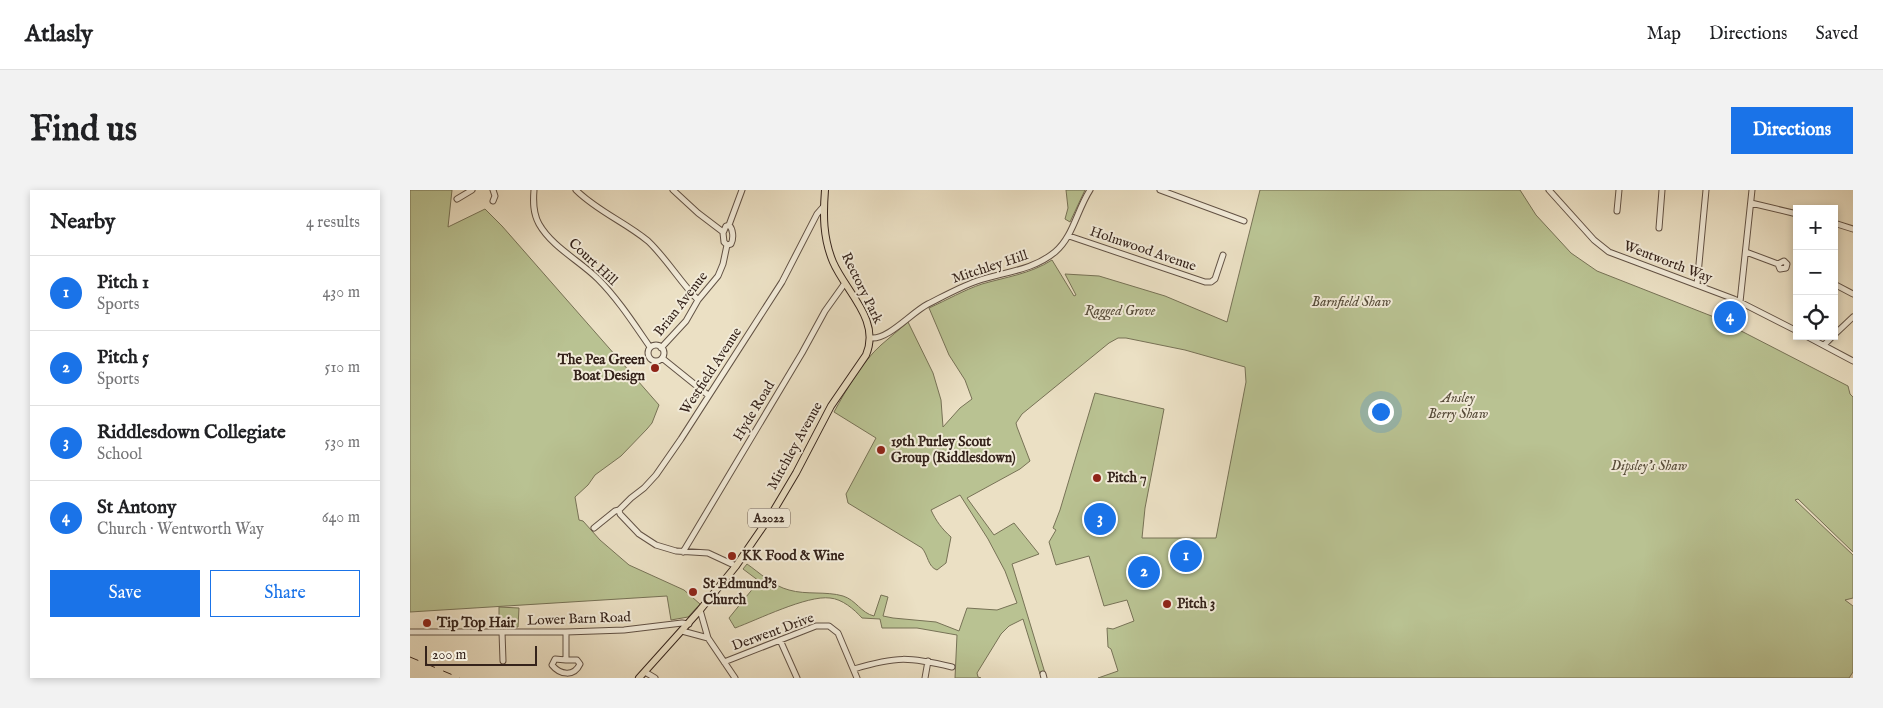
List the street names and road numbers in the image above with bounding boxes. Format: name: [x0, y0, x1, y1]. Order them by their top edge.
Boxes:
street label: Holmwood Avenue: [1087, 222, 1199, 276]
street label: Court Hill: [564, 235, 622, 290]
street label: Wentworth Way: [1621, 237, 1715, 287]
street label: Mitchley Hill: [950, 246, 1030, 288]
street label: Rectory Park: [837, 249, 887, 327]
street label: Brian Avenue: [650, 267, 712, 340]
street label: Westfield Avenue: [676, 323, 746, 418]
street label: Hyde Road: [729, 377, 779, 444]
street label: Mitchley Avenue: [763, 398, 827, 493]
road number: A2022: [748, 508, 790, 528]
street label: Lower Barn Road: [527, 608, 632, 630]
street label: Derwent Drive: [729, 609, 817, 655]

